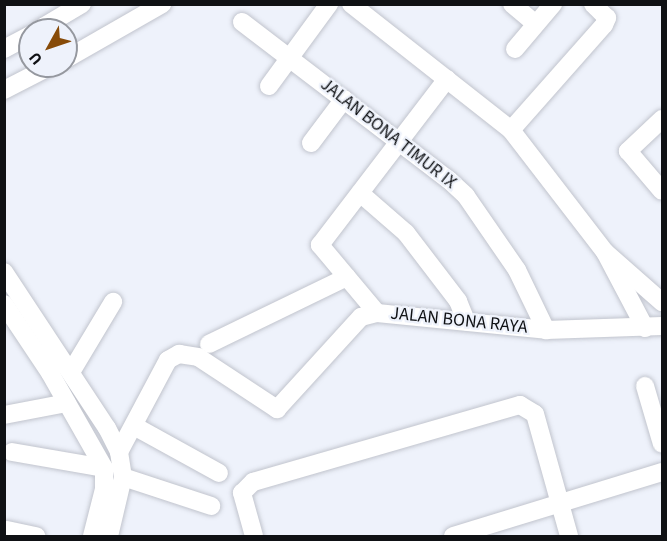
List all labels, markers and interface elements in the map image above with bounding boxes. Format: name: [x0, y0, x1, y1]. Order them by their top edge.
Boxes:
north arrow: [18, 18, 78, 78]
text: U: [24, 47, 48, 69]
street label: JALAN BONA TIMUR IX: [316, 74, 460, 194]
street label: JALAN BONA RAYA: [389, 303, 529, 339]

